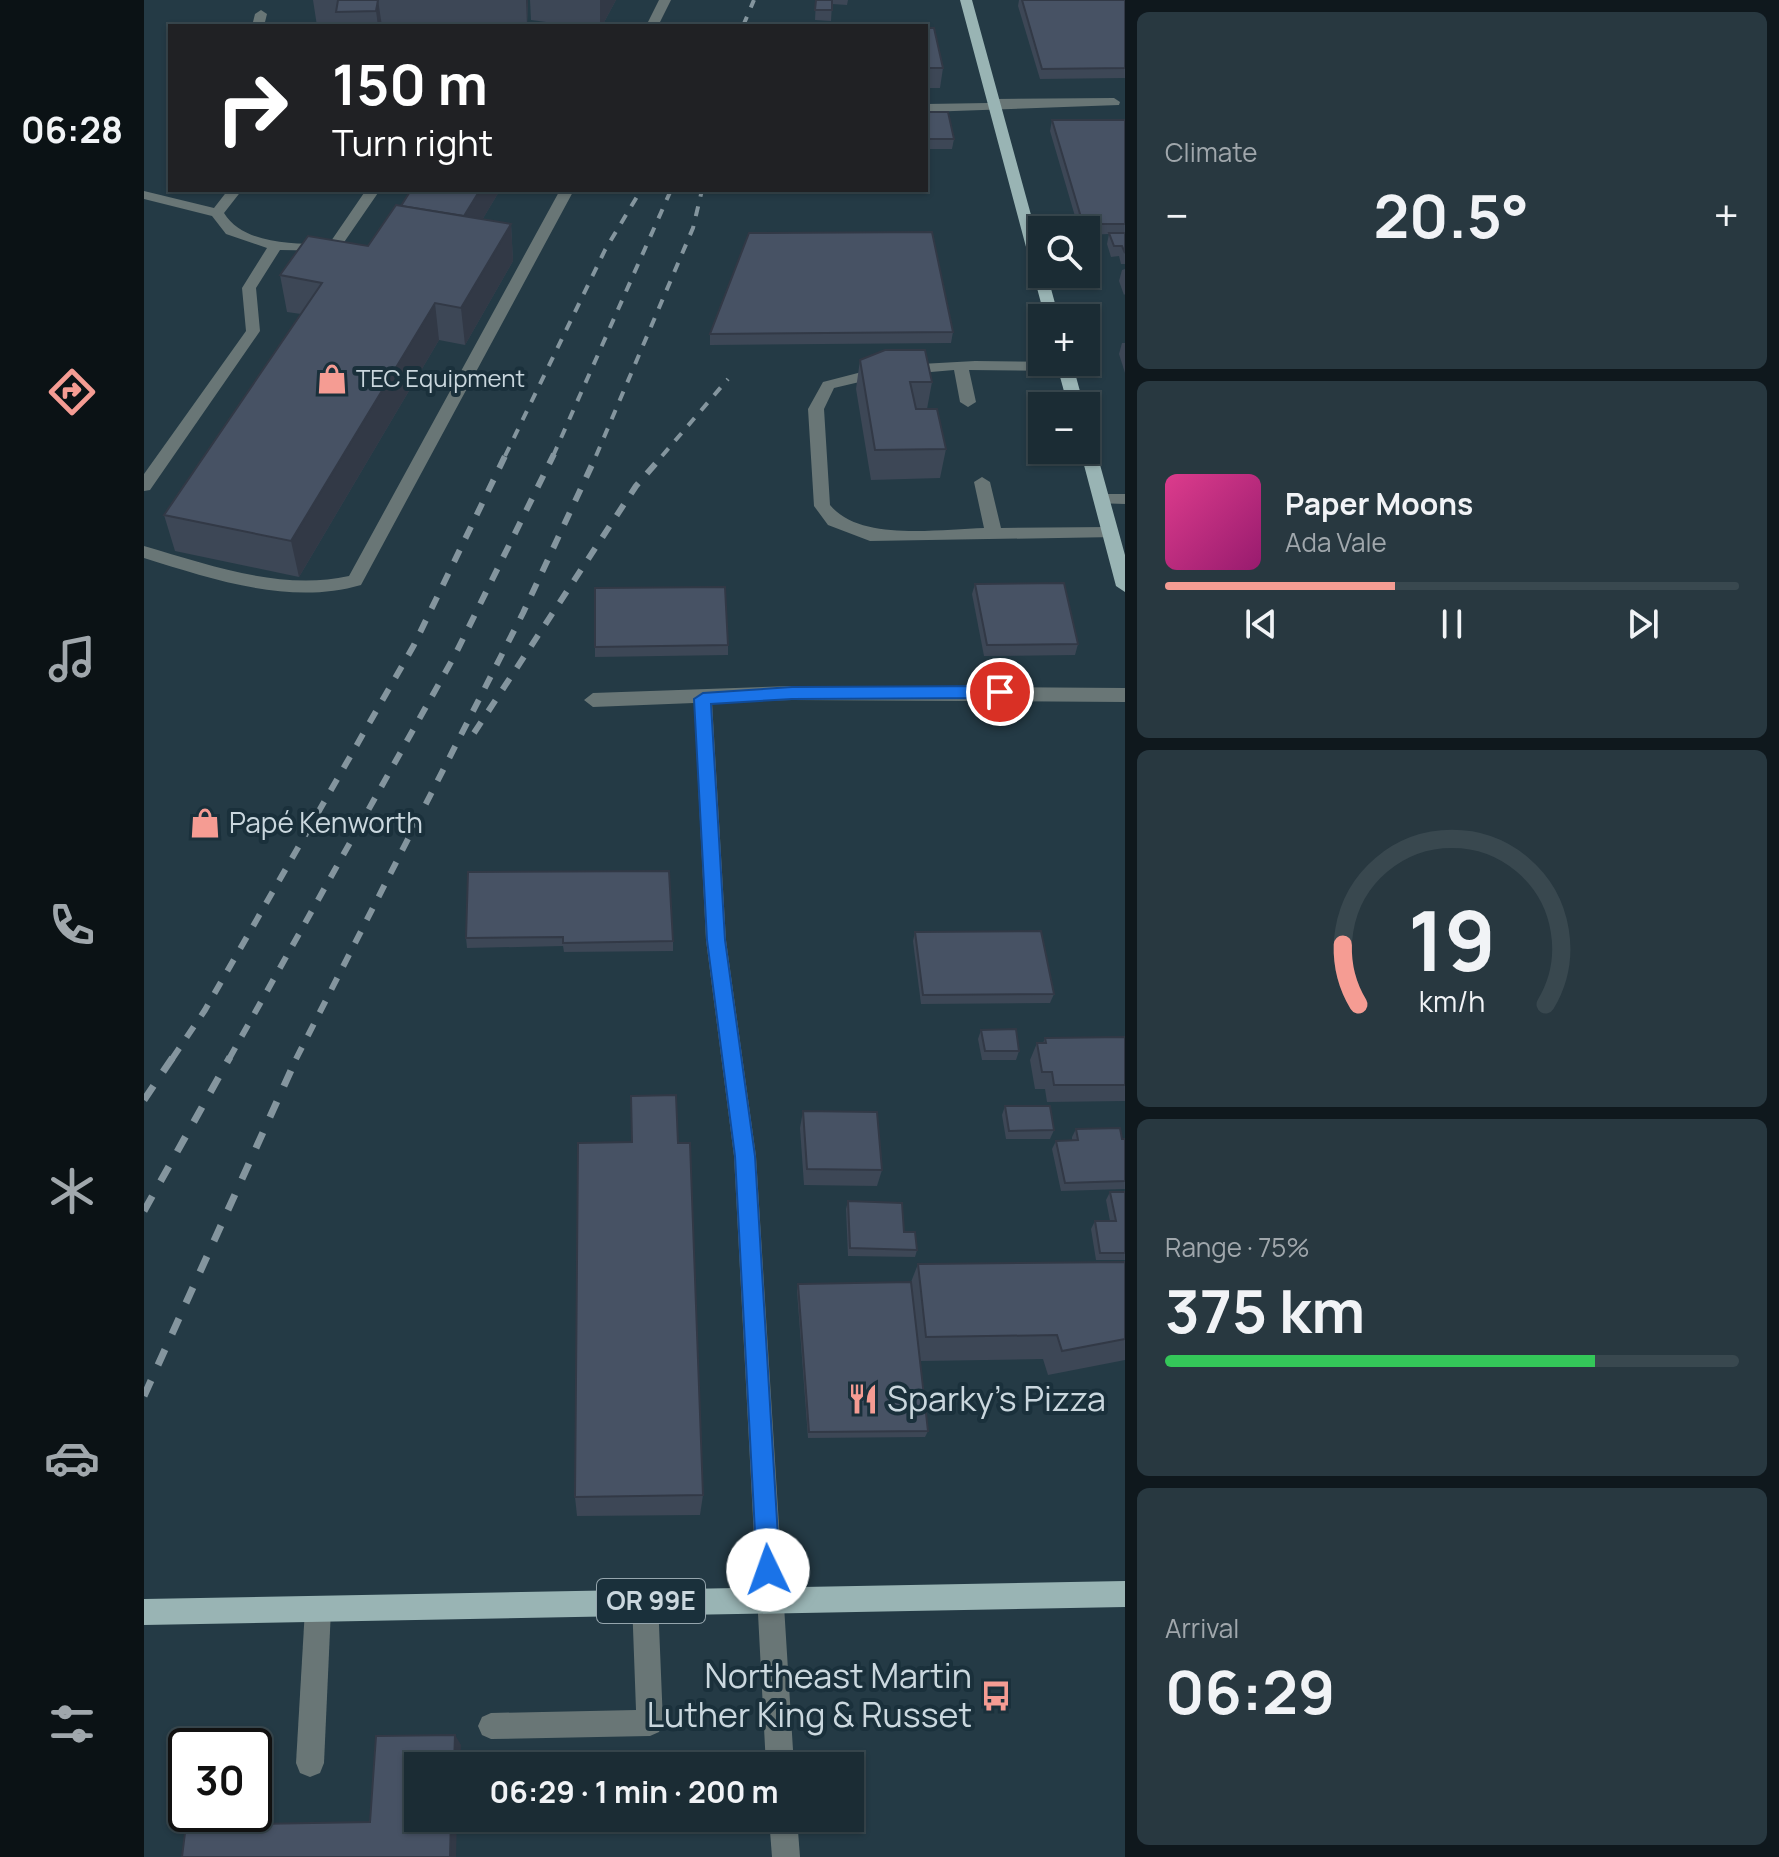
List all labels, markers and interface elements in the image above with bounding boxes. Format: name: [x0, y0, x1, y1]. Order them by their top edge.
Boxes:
text: 150 m: [332, 45, 488, 122]
icon: right: [200, 56, 304, 160]
text: 06:28: [21, 105, 123, 154]
text: Turn right: [332, 118, 493, 167]
text: Climate: [1165, 134, 1257, 170]
text: 20.5°: [1373, 174, 1529, 256]
text: −: [1165, 185, 1189, 245]
text: +: [1714, 185, 1739, 245]
map controls: [1028, 216, 1100, 464]
button: search: [1028, 216, 1100, 288]
button: +: [1028, 304, 1100, 376]
place label: TEC Equipment: [356, 361, 525, 394]
shop icon: TEC Equipment: [315, 362, 349, 396]
icon: directions: [44, 364, 100, 420]
button: −: [1028, 392, 1100, 464]
text: Paper Moons: [1285, 483, 1473, 524]
text: Ada Vale: [1285, 524, 1387, 560]
icon: previous: [1239, 602, 1283, 646]
icon: pause: [1430, 602, 1474, 646]
icon: next: [1621, 602, 1665, 646]
icon: music: [44, 631, 100, 687]
pin: [966, 658, 1034, 726]
icon: arrive: [978, 670, 1022, 714]
place label: Papé Kenworth: [229, 803, 423, 841]
shop icon: Papé Kenworth: [188, 806, 222, 840]
text: 19: [1408, 881, 1496, 995]
icon: phone: [44, 897, 100, 953]
text: km/h: [1419, 982, 1485, 1021]
icon: climate: [44, 1163, 100, 1219]
text: Range · 75%: [1165, 1229, 1310, 1265]
text: 375 km: [1165, 1269, 1365, 1351]
place label: Sparky's Pizza: [887, 1375, 1106, 1421]
restaurant icon: Sparky's Pizza: [846, 1382, 880, 1416]
icon: car: [44, 1430, 100, 1486]
position arrow: [726, 1528, 810, 1612]
road number: OR 99E: [597, 1579, 705, 1623]
text: Arrival: [1165, 1610, 1239, 1646]
text: 06:29: [1165, 1650, 1335, 1732]
place label: Northeast Martin Luther King & Russet: [647, 1652, 972, 1737]
bus stop icon: Northeast Martin Luther King & Russet: [979, 1679, 1013, 1713]
icon: filters: [44, 1696, 100, 1752]
speed limit sign: 30: [168, 1728, 272, 1832]
text: 06:29 · 1 min · 200 m: [490, 1771, 778, 1812]

